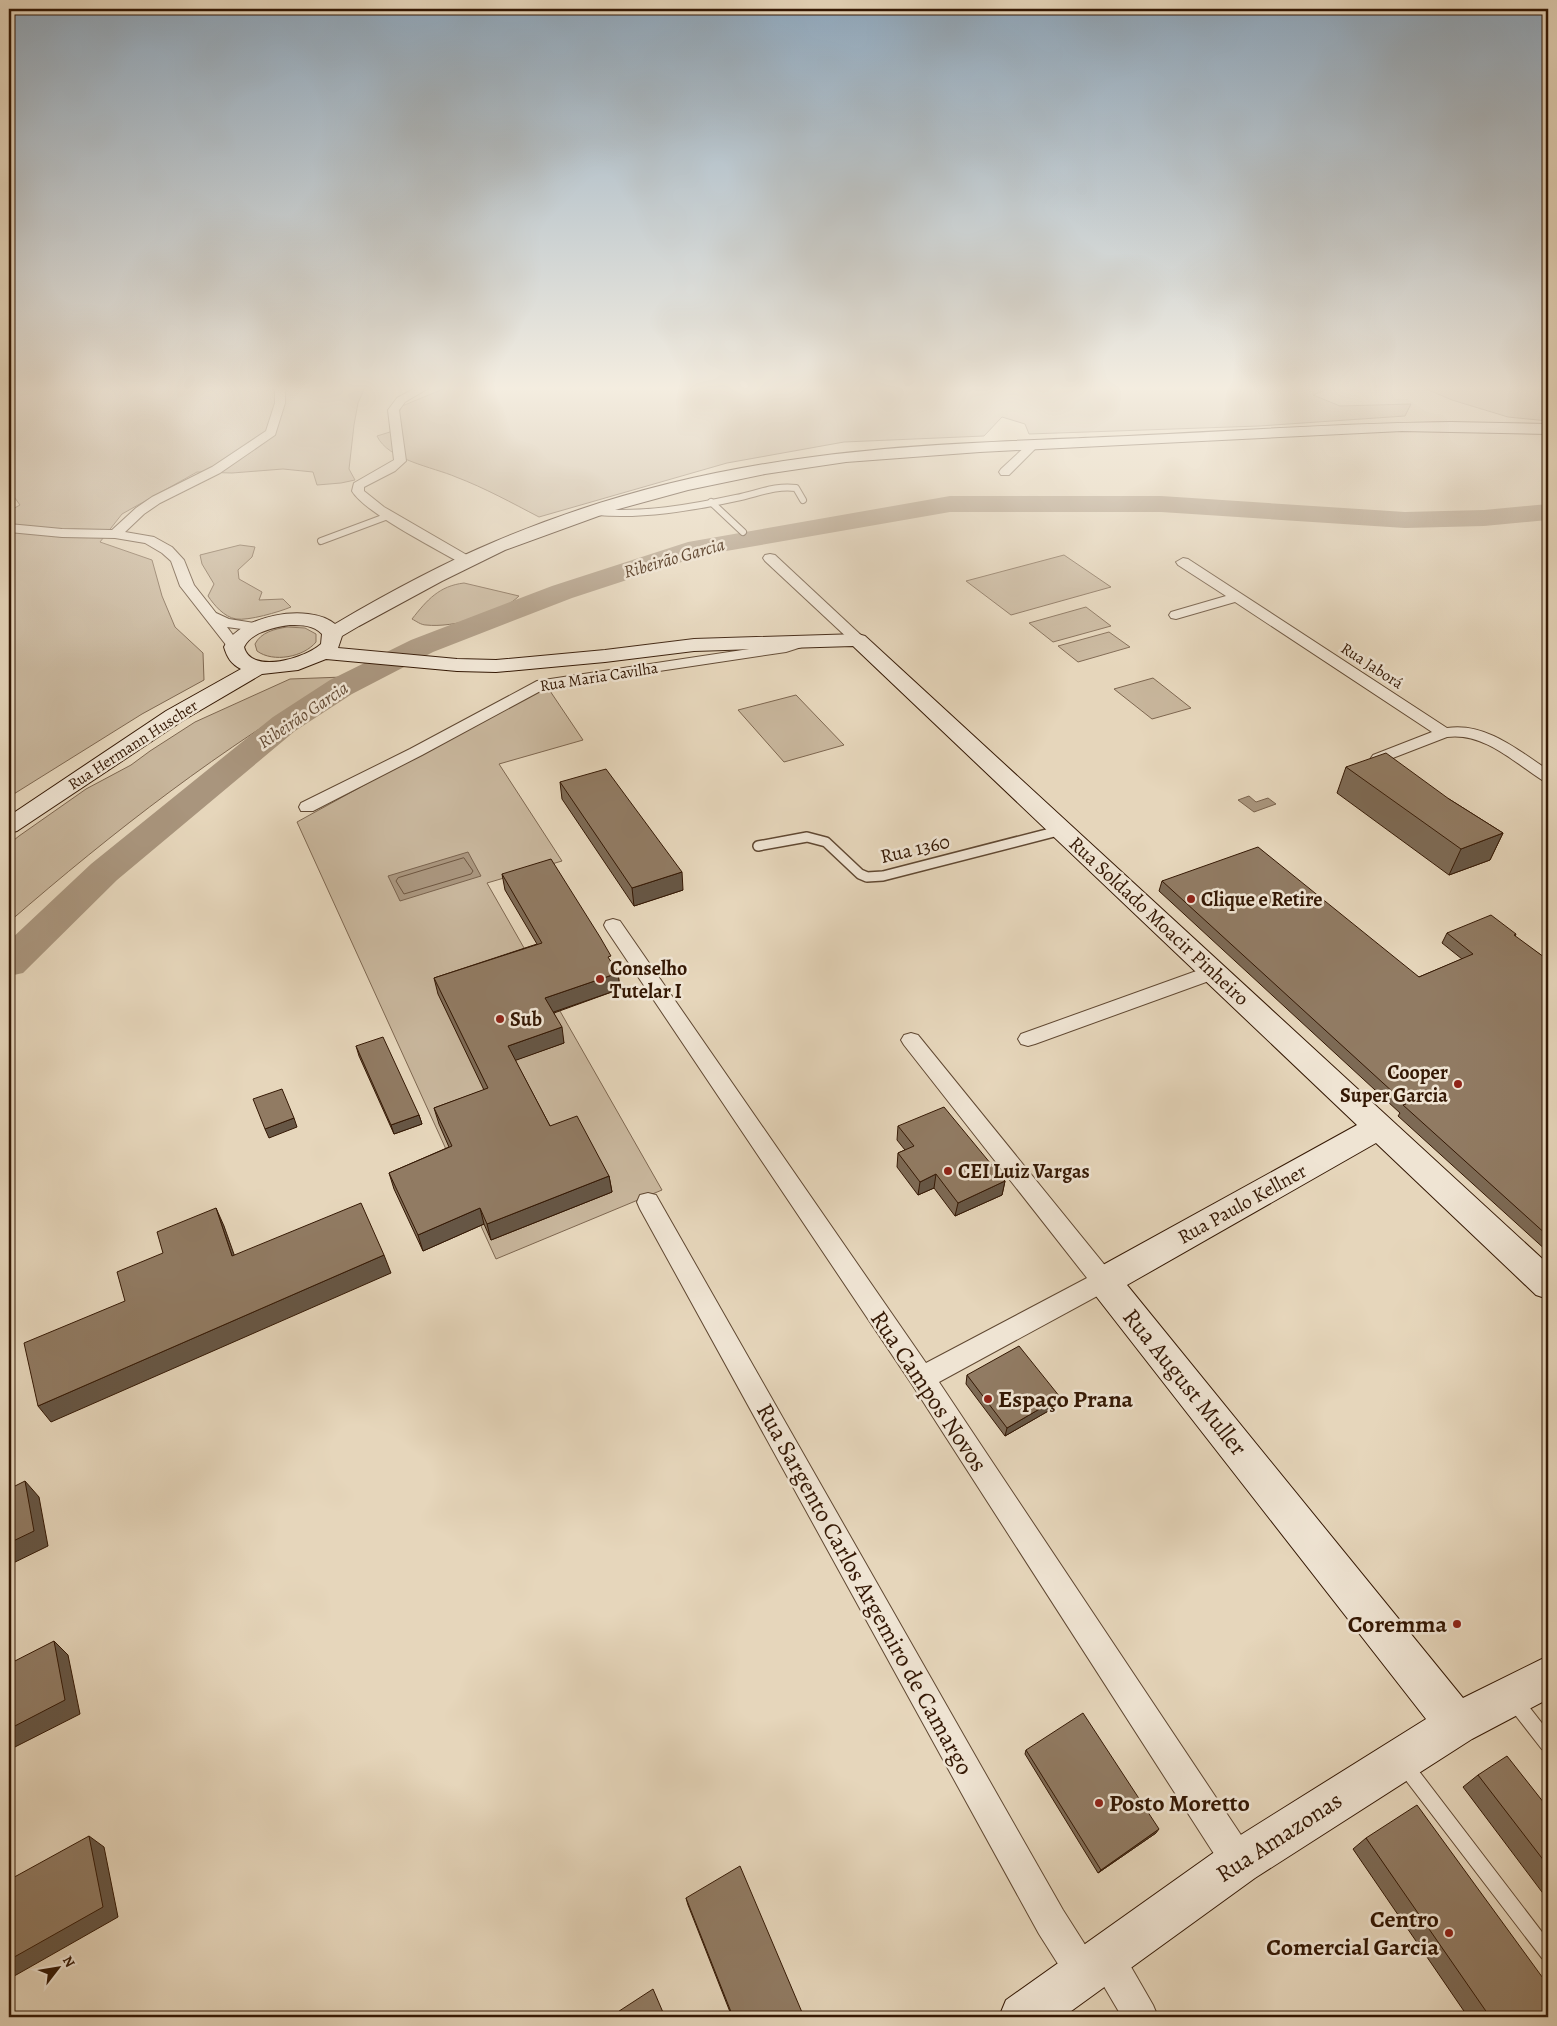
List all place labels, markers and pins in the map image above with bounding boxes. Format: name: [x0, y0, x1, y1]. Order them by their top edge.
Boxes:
place label: Clique e Retire: [1201, 886, 1322, 913]
marker: Clique e Retire: [1185, 893, 1197, 905]
place label: Conselho Tutelar I: [610, 955, 687, 1005]
marker: Conselho Tutelar I: [594, 973, 606, 985]
place label: Sub: [510, 1006, 542, 1033]
marker: Sub: [494, 1013, 506, 1025]
place label: Cooper Super Garcia: [1340, 1059, 1448, 1109]
marker: Cooper Super Garcia: [1452, 1078, 1464, 1090]
place label: CEI Luiz Vargas: [958, 1158, 1090, 1185]
marker: CEI Luiz Vargas: [942, 1165, 954, 1177]
place label: Espaço Prana: [998, 1383, 1134, 1415]
marker: Espaço Prana: [982, 1393, 994, 1405]
place label: Coremma: [1348, 1608, 1447, 1640]
marker: Coremma: [1451, 1618, 1463, 1630]
place label: Posto Moretto: [1109, 1787, 1250, 1819]
marker: Posto Moretto: [1093, 1797, 1105, 1809]
place label: Centro Comercial Garcia: [1266, 1903, 1439, 1963]
marker: Centro Comercial Garcia: [1443, 1927, 1455, 1939]

